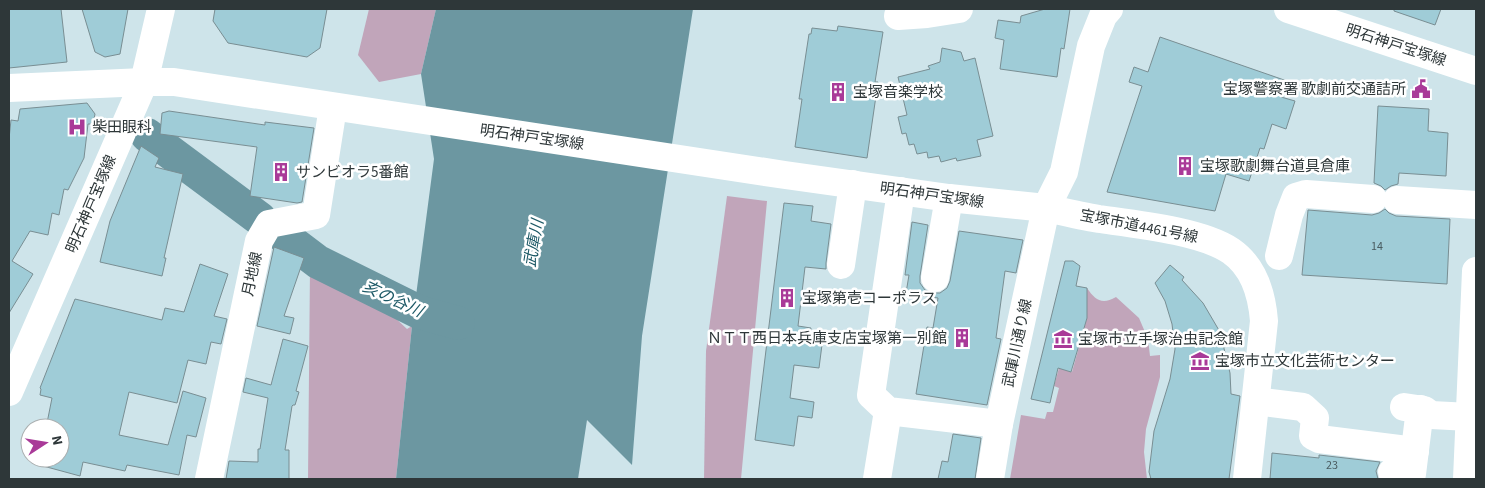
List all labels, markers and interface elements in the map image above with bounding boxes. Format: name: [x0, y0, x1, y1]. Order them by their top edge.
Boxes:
street label: 明石神戸宝塚線: [1343, 19, 1449, 72]
public building icon: 宝塚警察署 歌劇前交通詰所: [1410, 78, 1432, 100]
place label: 宝塚警察署 歌劇前交通詰所: [1223, 79, 1406, 100]
building icon: 宝塚音楽学校: [827, 81, 849, 103]
place label: 宝塚音楽学校: [853, 82, 943, 103]
hospital icon: 柴田眼科: [66, 116, 88, 138]
place label: 柴田眼科: [92, 117, 152, 138]
street label: 明石神戸宝塚線: [478, 120, 585, 155]
street label: 明石神戸宝塚線: [61, 152, 122, 257]
building icon: 宝塚歌劇舞台道具倉庫: [1174, 155, 1196, 177]
place label: 宝塚歌劇舞台道具倉庫: [1200, 156, 1350, 177]
building icon: サンビオラ5番館: [270, 161, 292, 183]
place label: サンビオラ5番館: [296, 162, 408, 183]
street label: 明石神戸宝塚線: [878, 178, 985, 213]
street label: 宝塚市道4461号線: [1078, 205, 1200, 248]
water label: 武庫川: [519, 216, 549, 269]
house number: 14: [1371, 238, 1383, 255]
street label: 月地線: [238, 250, 267, 298]
water label: 亥の谷川: [359, 275, 428, 323]
building icon: 宝塚第壱コーポラス: [776, 287, 798, 309]
place label: 宝塚第壱コーポラス: [802, 288, 937, 309]
street label: 武庫川通り線: [998, 297, 1037, 389]
building icon: ＮＴＴ西日本兵庫支店宝塚第一別館: [951, 327, 973, 349]
place label: ＮＴＴ西日本兵庫支店宝塚第一別館: [707, 328, 947, 349]
museum icon: 宝塚市立手塚治虫記念館: [1052, 328, 1074, 350]
place label: 宝塚市立手塚治虫記念館: [1078, 329, 1243, 350]
museum icon: 宝塚市立文化芸術センター: [1189, 350, 1211, 372]
place label: 宝塚市立文化芸術センター: [1215, 351, 1395, 372]
north arrow: [20, 418, 70, 468]
text: N: [46, 434, 67, 447]
house number: 23: [1326, 457, 1338, 474]

